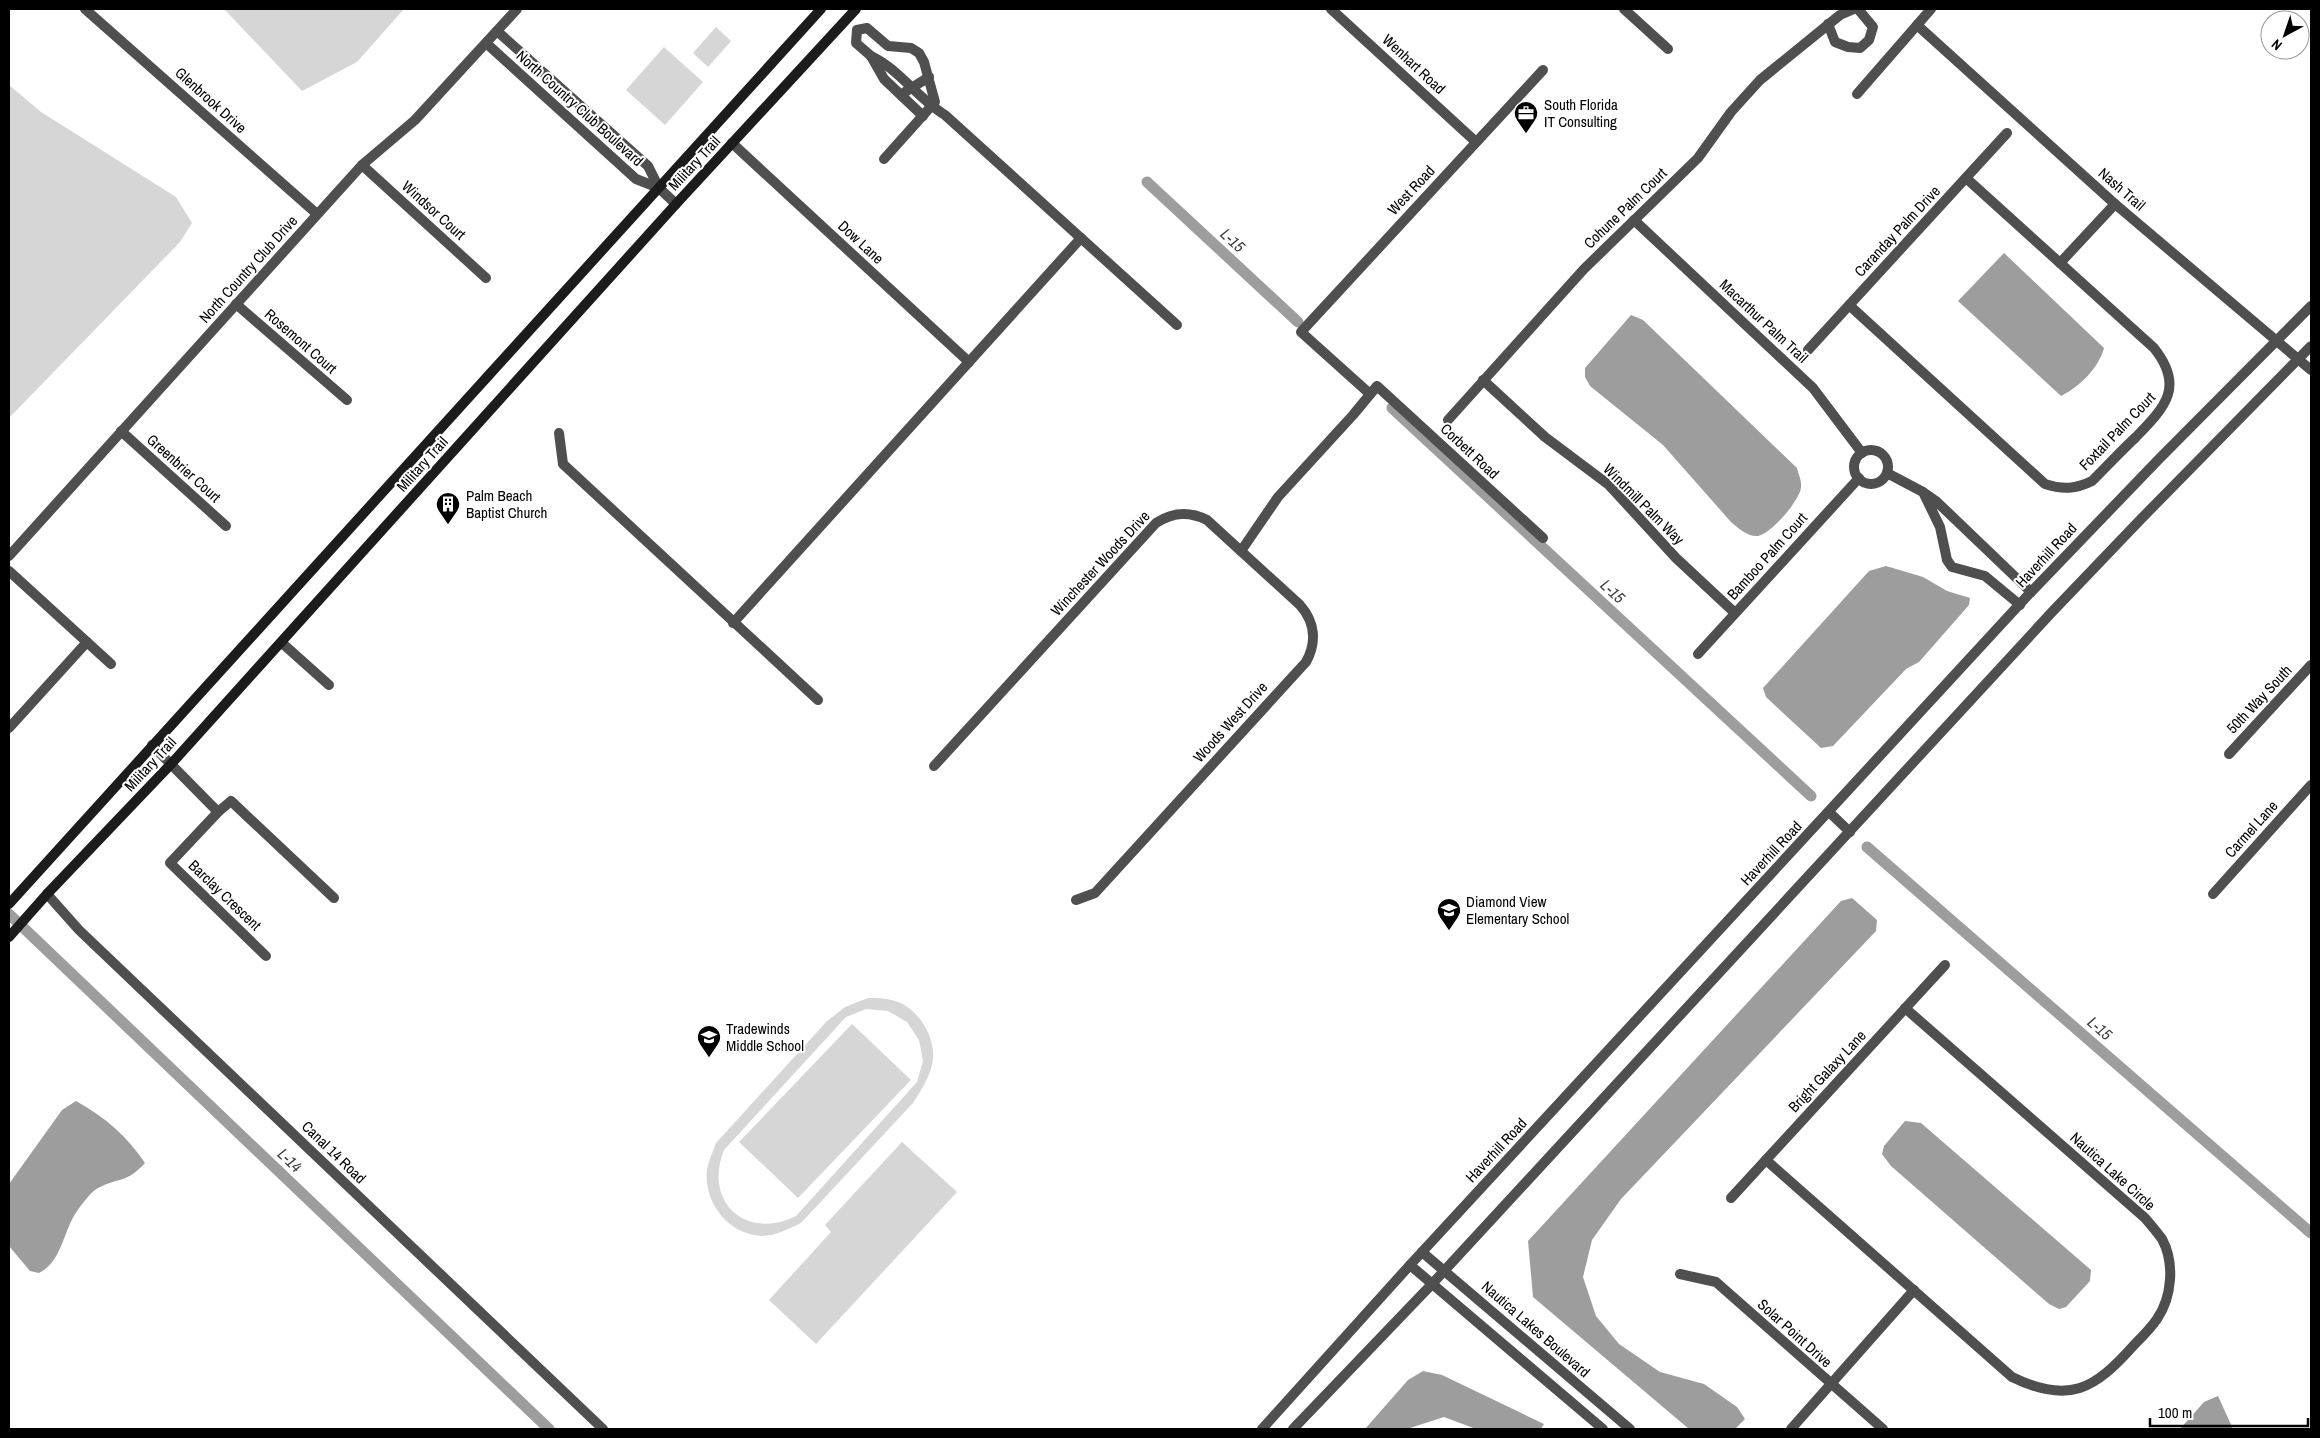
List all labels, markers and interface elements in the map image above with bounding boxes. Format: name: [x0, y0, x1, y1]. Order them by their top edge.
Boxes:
north arrow: [2260, 10, 2310, 60]
street label: Wenhart Road: [1378, 29, 1450, 99]
text: N: [2268, 35, 2286, 55]
street label: North Country Club Boulevard: [512, 45, 648, 171]
street label: Glenbrook Drive: [171, 62, 251, 138]
place label: South Florida IT Consulting: [1544, 94, 1618, 132]
office icon: South Florida IT Consulting: [1513, 100, 1539, 134]
street label: Military Trail: [663, 131, 725, 195]
street label: West Road: [1383, 161, 1439, 219]
street label: Cohune Palm Court: [1579, 163, 1672, 253]
street label: Nash Trail: [2094, 163, 2150, 215]
street label: Windsor Court: [398, 176, 471, 245]
street label: Caranday Palm Drive: [1849, 181, 1945, 281]
street label: North Country Club Drive: [194, 211, 302, 327]
street label: Dow Lane: [834, 215, 889, 269]
water label: L-15: [1216, 223, 1251, 257]
street label: Macarthur Palm Trail: [1715, 274, 1813, 368]
street label: Rosemont Court: [260, 304, 342, 379]
street label: Foxtail Palm Court: [2074, 387, 2160, 475]
street label: Corbett Road: [1436, 418, 1504, 484]
street label: Greenbrier Court: [142, 429, 226, 507]
street label: Military Trail: [392, 432, 452, 496]
street label: Windmill Palm Way: [1599, 459, 1690, 550]
place label: Palm Beach Baptist Church: [466, 485, 547, 523]
building icon: Palm Beach Baptist Church: [435, 491, 461, 525]
street label: Winchester Woods Drive: [1046, 506, 1154, 620]
street label: Bamboo Palm Court: [1722, 507, 1812, 604]
street label: Haverhill Road: [2011, 518, 2081, 592]
water label: L-15: [1596, 574, 1631, 608]
street label: 50th Way South: [2222, 660, 2296, 738]
street label: Woods West Drive: [1188, 677, 1272, 767]
street label: Military Trail: [119, 732, 181, 796]
street label: Carmel Lane: [2220, 796, 2282, 862]
street label: Haverhill Road: [1736, 816, 1806, 890]
street label: Barclay Crescent: [184, 855, 266, 935]
place label: Diamond View Elementary School: [1466, 891, 1569, 929]
school or university icon: Diamond View Elementary School: [1436, 897, 1462, 931]
water label: L-15: [2083, 1011, 2118, 1045]
place label: Tradewinds Middle School: [726, 1018, 804, 1056]
school or university icon: Tradewinds Middle School: [696, 1024, 722, 1058]
street label: Bright Galaxy Lane: [1783, 1025, 1871, 1117]
street label: Haverhill Road: [1461, 1113, 1531, 1187]
street label: Canal 14 Road: [297, 1116, 371, 1188]
street label: Nautica Lake Circle: [2066, 1127, 2160, 1215]
water label: L-14: [273, 1143, 307, 1177]
street label: Nautica Lakes Boulevard: [1477, 1276, 1595, 1382]
street label: Solar Point Drive: [1753, 1294, 1837, 1372]
scale bar: [2150, 1396, 2308, 1428]
text: 100 m: [2158, 1402, 2192, 1423]

